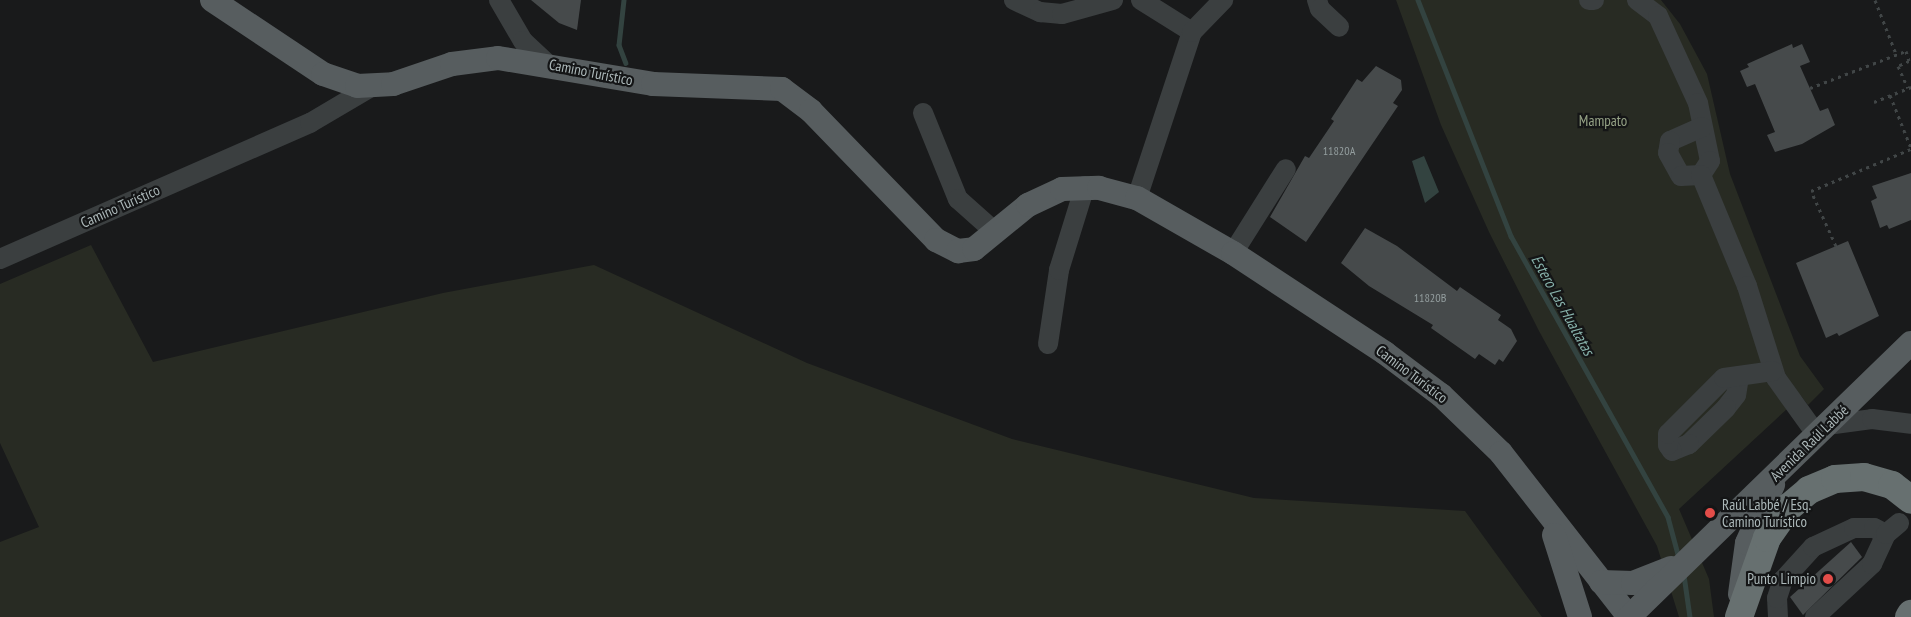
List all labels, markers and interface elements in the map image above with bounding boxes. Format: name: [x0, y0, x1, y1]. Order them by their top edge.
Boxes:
street label: Camino Turístico: [547, 55, 635, 89]
park label: Mampato: [1579, 112, 1627, 130]
house number: 11820A: [1323, 144, 1355, 158]
street label: Camino Turístico: [77, 180, 163, 232]
water label: Estero Las Hualtatas: [1527, 251, 1599, 359]
house number: 11820B: [1414, 291, 1446, 305]
street label: Camino Turístico: [1373, 341, 1451, 407]
street label: Avenida Raúl Labbé: [1766, 401, 1852, 485]
place label: Raúl Labbé / Esq. Camino Turístico: [1722, 495, 1811, 530]
marker: Raúl Labbé / Esq. Camino Turístico: [1703, 506, 1717, 520]
place label: Punto Limpio: [1747, 570, 1816, 588]
marker: Punto Limpio: [1821, 572, 1835, 586]

